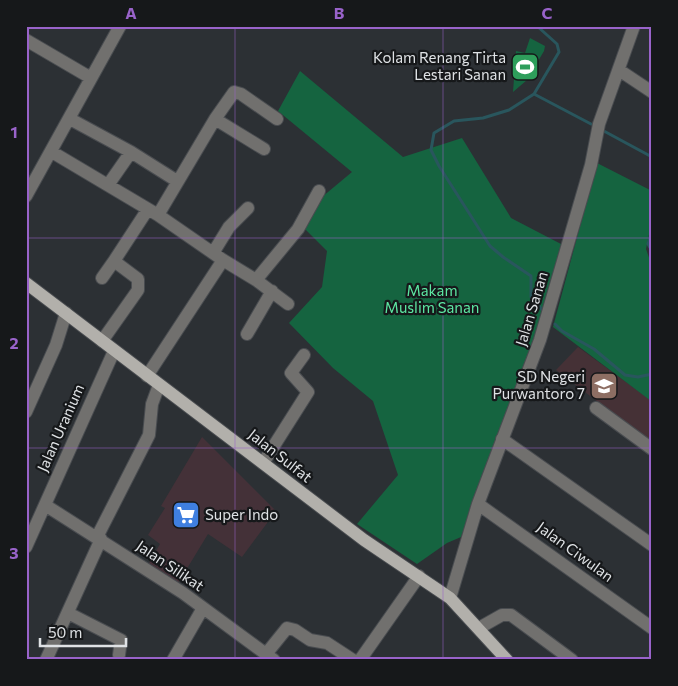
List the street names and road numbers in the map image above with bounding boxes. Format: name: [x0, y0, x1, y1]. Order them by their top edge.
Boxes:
street label: Jalan Sanan: [511, 269, 551, 348]
street label: Jalan Uranium: [33, 381, 87, 474]
street label: Jalan Sulfat: [245, 425, 316, 486]
street label: Jalan Ciwulan: [534, 517, 617, 585]
street label: Jalan Silikat: [133, 536, 208, 594]

